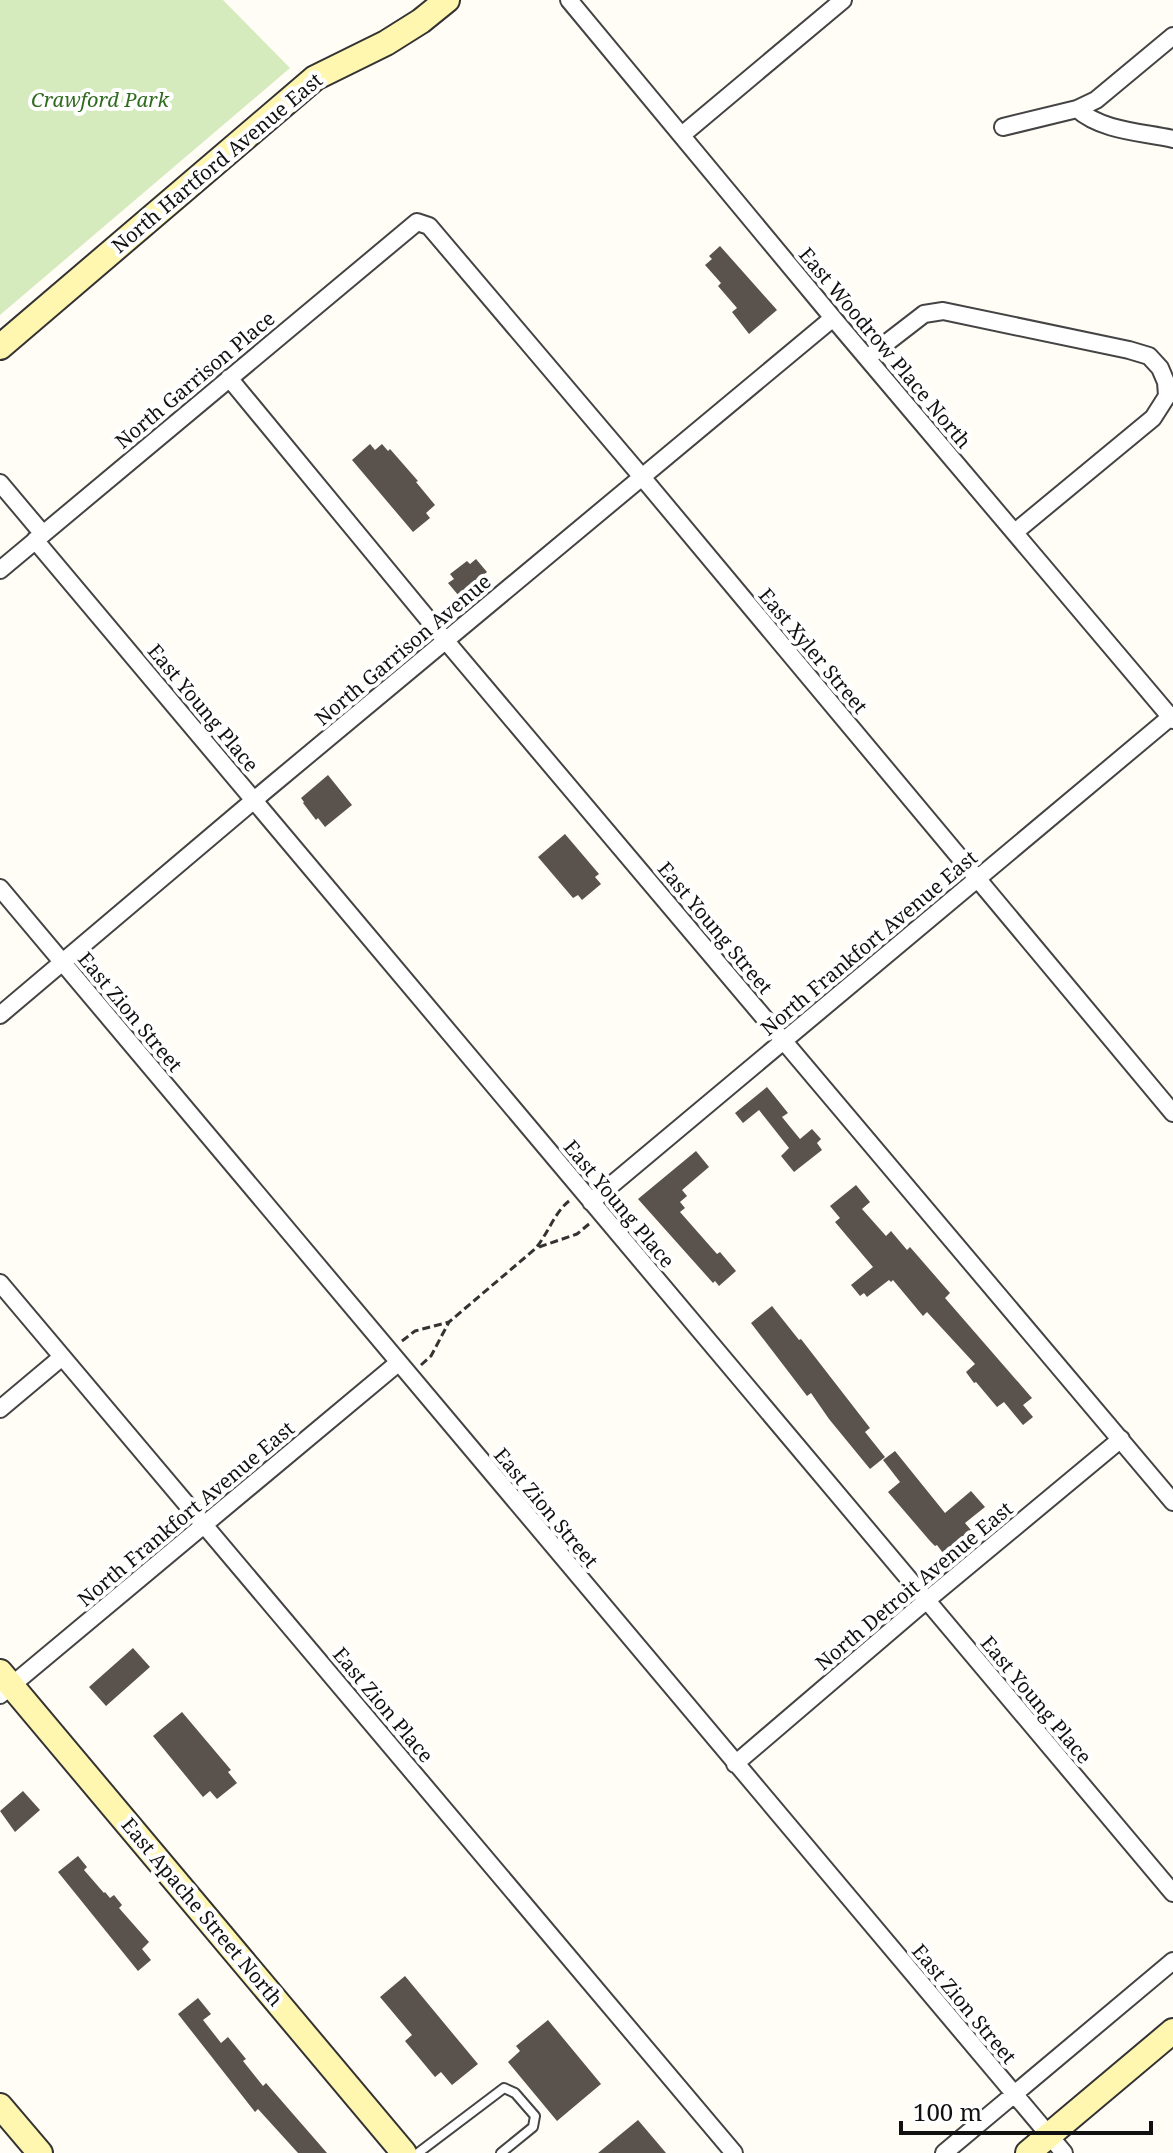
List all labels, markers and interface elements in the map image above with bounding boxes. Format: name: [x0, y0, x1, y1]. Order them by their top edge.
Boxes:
street label: North Hartford Avenue East: [106, 66, 328, 259]
park label: Crawford Park: [31, 86, 169, 113]
street label: East Woodrow Place North: [793, 241, 978, 454]
street label: North Garrison Place: [109, 305, 280, 454]
street label: North Garrison Avenue: [309, 568, 496, 731]
street label: East Xyler Street: [753, 582, 874, 719]
street label: East Young Place: [142, 638, 265, 777]
street label: North Frankfort Avenue East: [755, 844, 983, 1041]
street label: East Young Street: [652, 856, 779, 1000]
street label: East Zion Street: [72, 946, 188, 1077]
street label: East Young Place: [558, 1134, 681, 1273]
street label: North Frankfort Avenue East: [72, 1415, 300, 1612]
street label: East Zion Street: [488, 1442, 604, 1573]
street label: North Detroit Avenue East: [809, 1495, 1018, 1676]
street label: East Young Place: [975, 1630, 1098, 1769]
street label: East Zion Place: [327, 1641, 440, 1768]
street label: East Apache Street North: [116, 1812, 289, 2012]
street label: East Zion Street: [906, 1938, 1022, 2069]
scale bar: [901, 2085, 1151, 2135]
text: 100 m: [913, 2095, 982, 2128]

